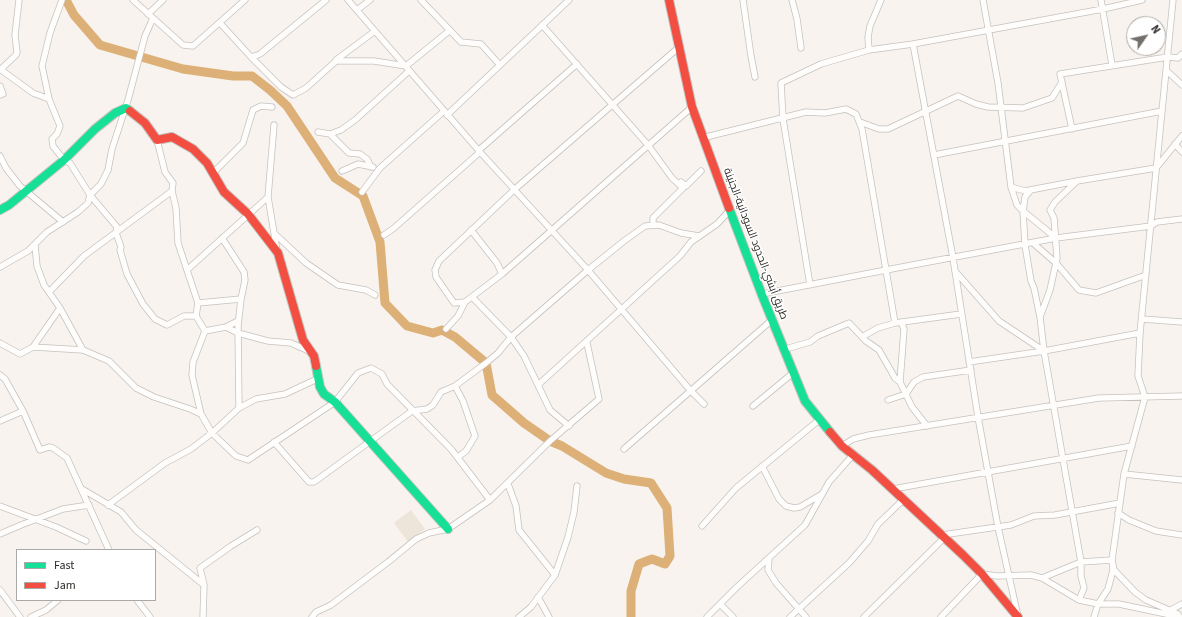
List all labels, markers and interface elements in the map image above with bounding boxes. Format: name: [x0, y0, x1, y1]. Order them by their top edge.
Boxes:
north arrow: [1126, 16, 1166, 56]
text: N: [1147, 22, 1164, 37]
street label: طريق أبشي-الحدود السودانية-الجنينة: [720, 166, 790, 322]
legend: [16, 549, 156, 601]
text: Fast: [54, 557, 74, 574]
text: Jam: [54, 577, 76, 594]

